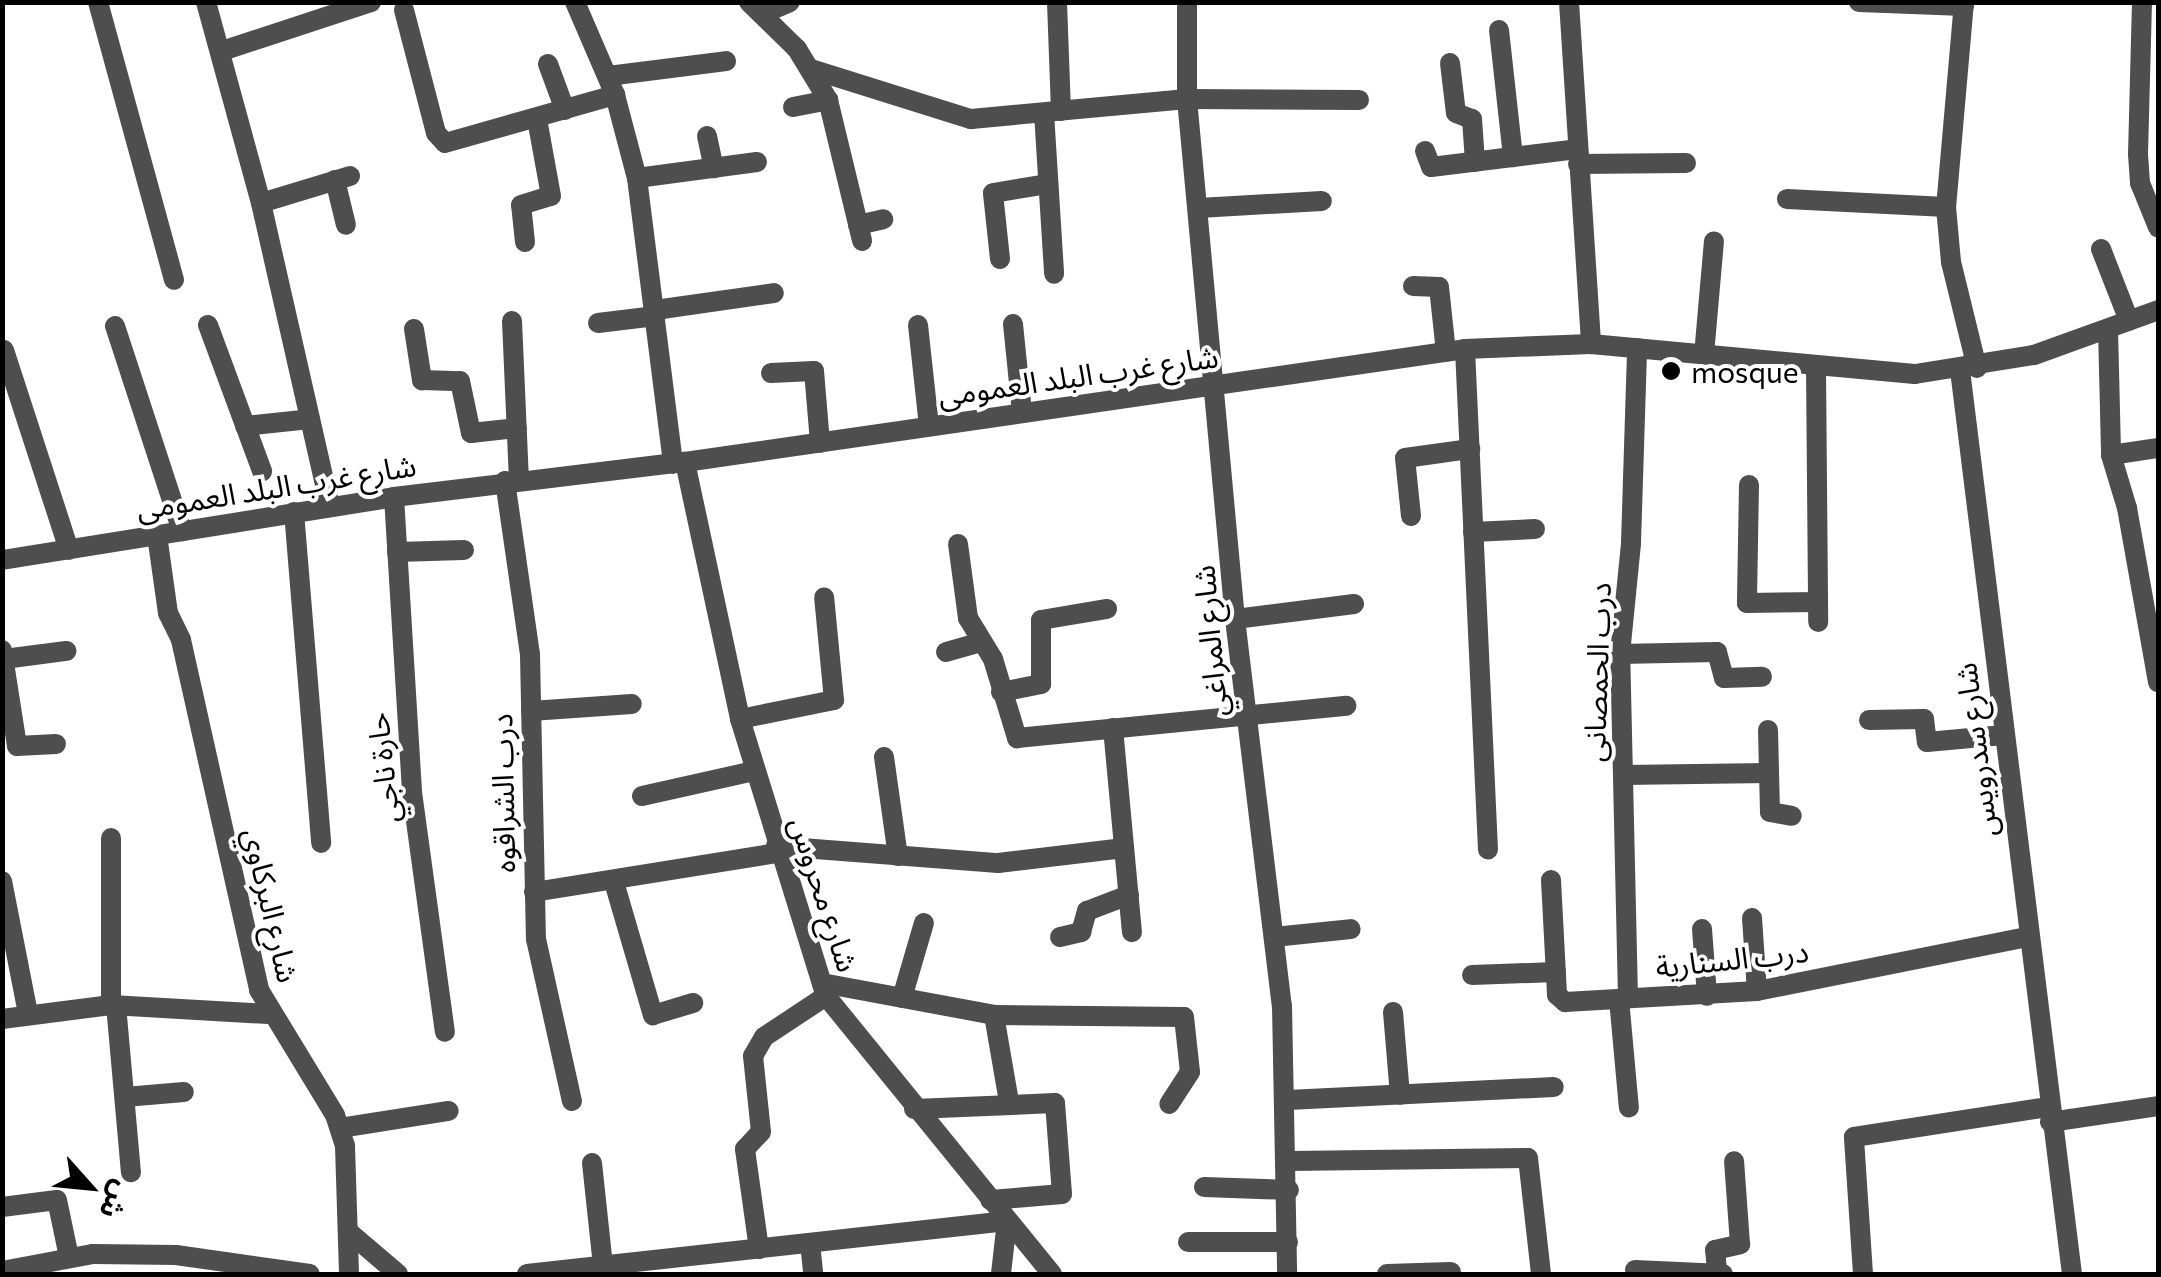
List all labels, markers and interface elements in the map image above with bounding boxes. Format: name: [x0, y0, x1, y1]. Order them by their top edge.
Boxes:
street label: شارع غرب البلد العمومى: [936, 338, 1220, 412]
place label: mosque: [1691, 353, 1799, 389]
marker: mosque: [1660, 360, 1682, 382]
street label: شارع غرب البلد العمومى: [134, 446, 418, 526]
street label: شارع المراغي: [1184, 564, 1234, 718]
street label: درب الحمصانى: [1575, 582, 1617, 762]
street label: شارع سدرويس: [1946, 661, 2004, 839]
street label: حارة ناجي: [358, 711, 406, 825]
street label: درب الشراقوه: [483, 713, 521, 873]
street label: شارع محروس: [783, 812, 867, 976]
street label: شارع البركاوي: [237, 824, 307, 986]
street label: درب السنارية: [1654, 932, 1810, 984]
north arrow: [40, 1137, 140, 1237]
text: ش: [93, 1176, 141, 1225]

